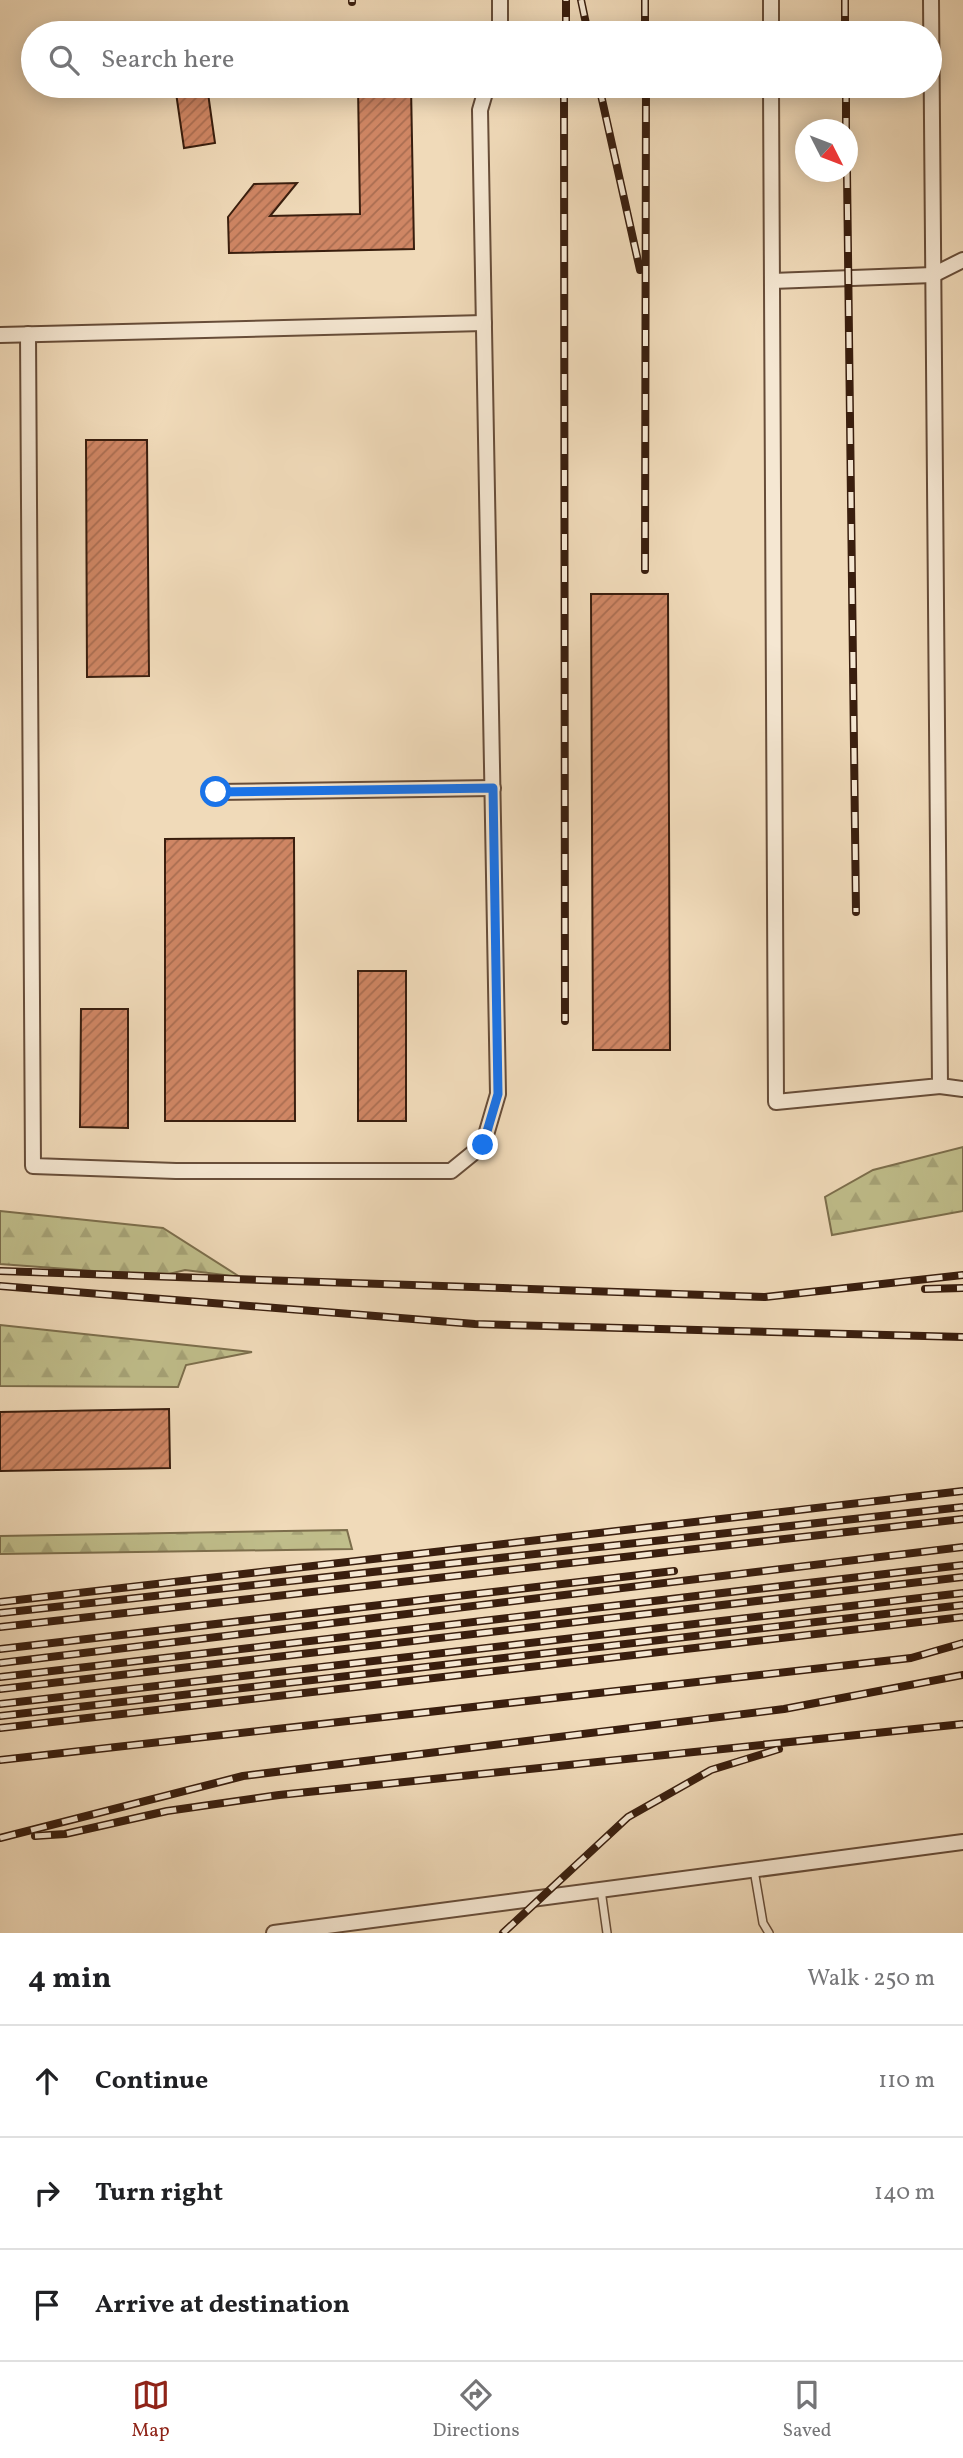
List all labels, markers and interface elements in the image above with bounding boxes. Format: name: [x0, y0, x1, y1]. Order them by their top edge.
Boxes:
search box: [21, 21, 942, 98]
icon: search: [45, 41, 83, 79]
text: Search here: [101, 42, 234, 78]
north arrow: [795, 119, 858, 182]
route start: [200, 776, 231, 807]
route end: [467, 1129, 498, 1160]
text: 4 min: [28, 1958, 112, 2000]
text: Walk · 250 m: [807, 1963, 935, 1995]
icon: ahead: [28, 2062, 66, 2100]
text: Continue: [95, 2063, 208, 2099]
text: 110 m: [878, 2065, 935, 2097]
icon: right: [28, 2174, 66, 2212]
text: Turn right: [95, 2175, 223, 2211]
text: 140 m: [874, 2177, 935, 2209]
icon: arrive: [28, 2286, 66, 2324]
text: Arrive at destination: [95, 2287, 350, 2323]
tab: Map: [131, 2376, 170, 2444]
tab: Directions: [433, 2376, 520, 2444]
tab: Saved: [783, 2376, 831, 2444]

